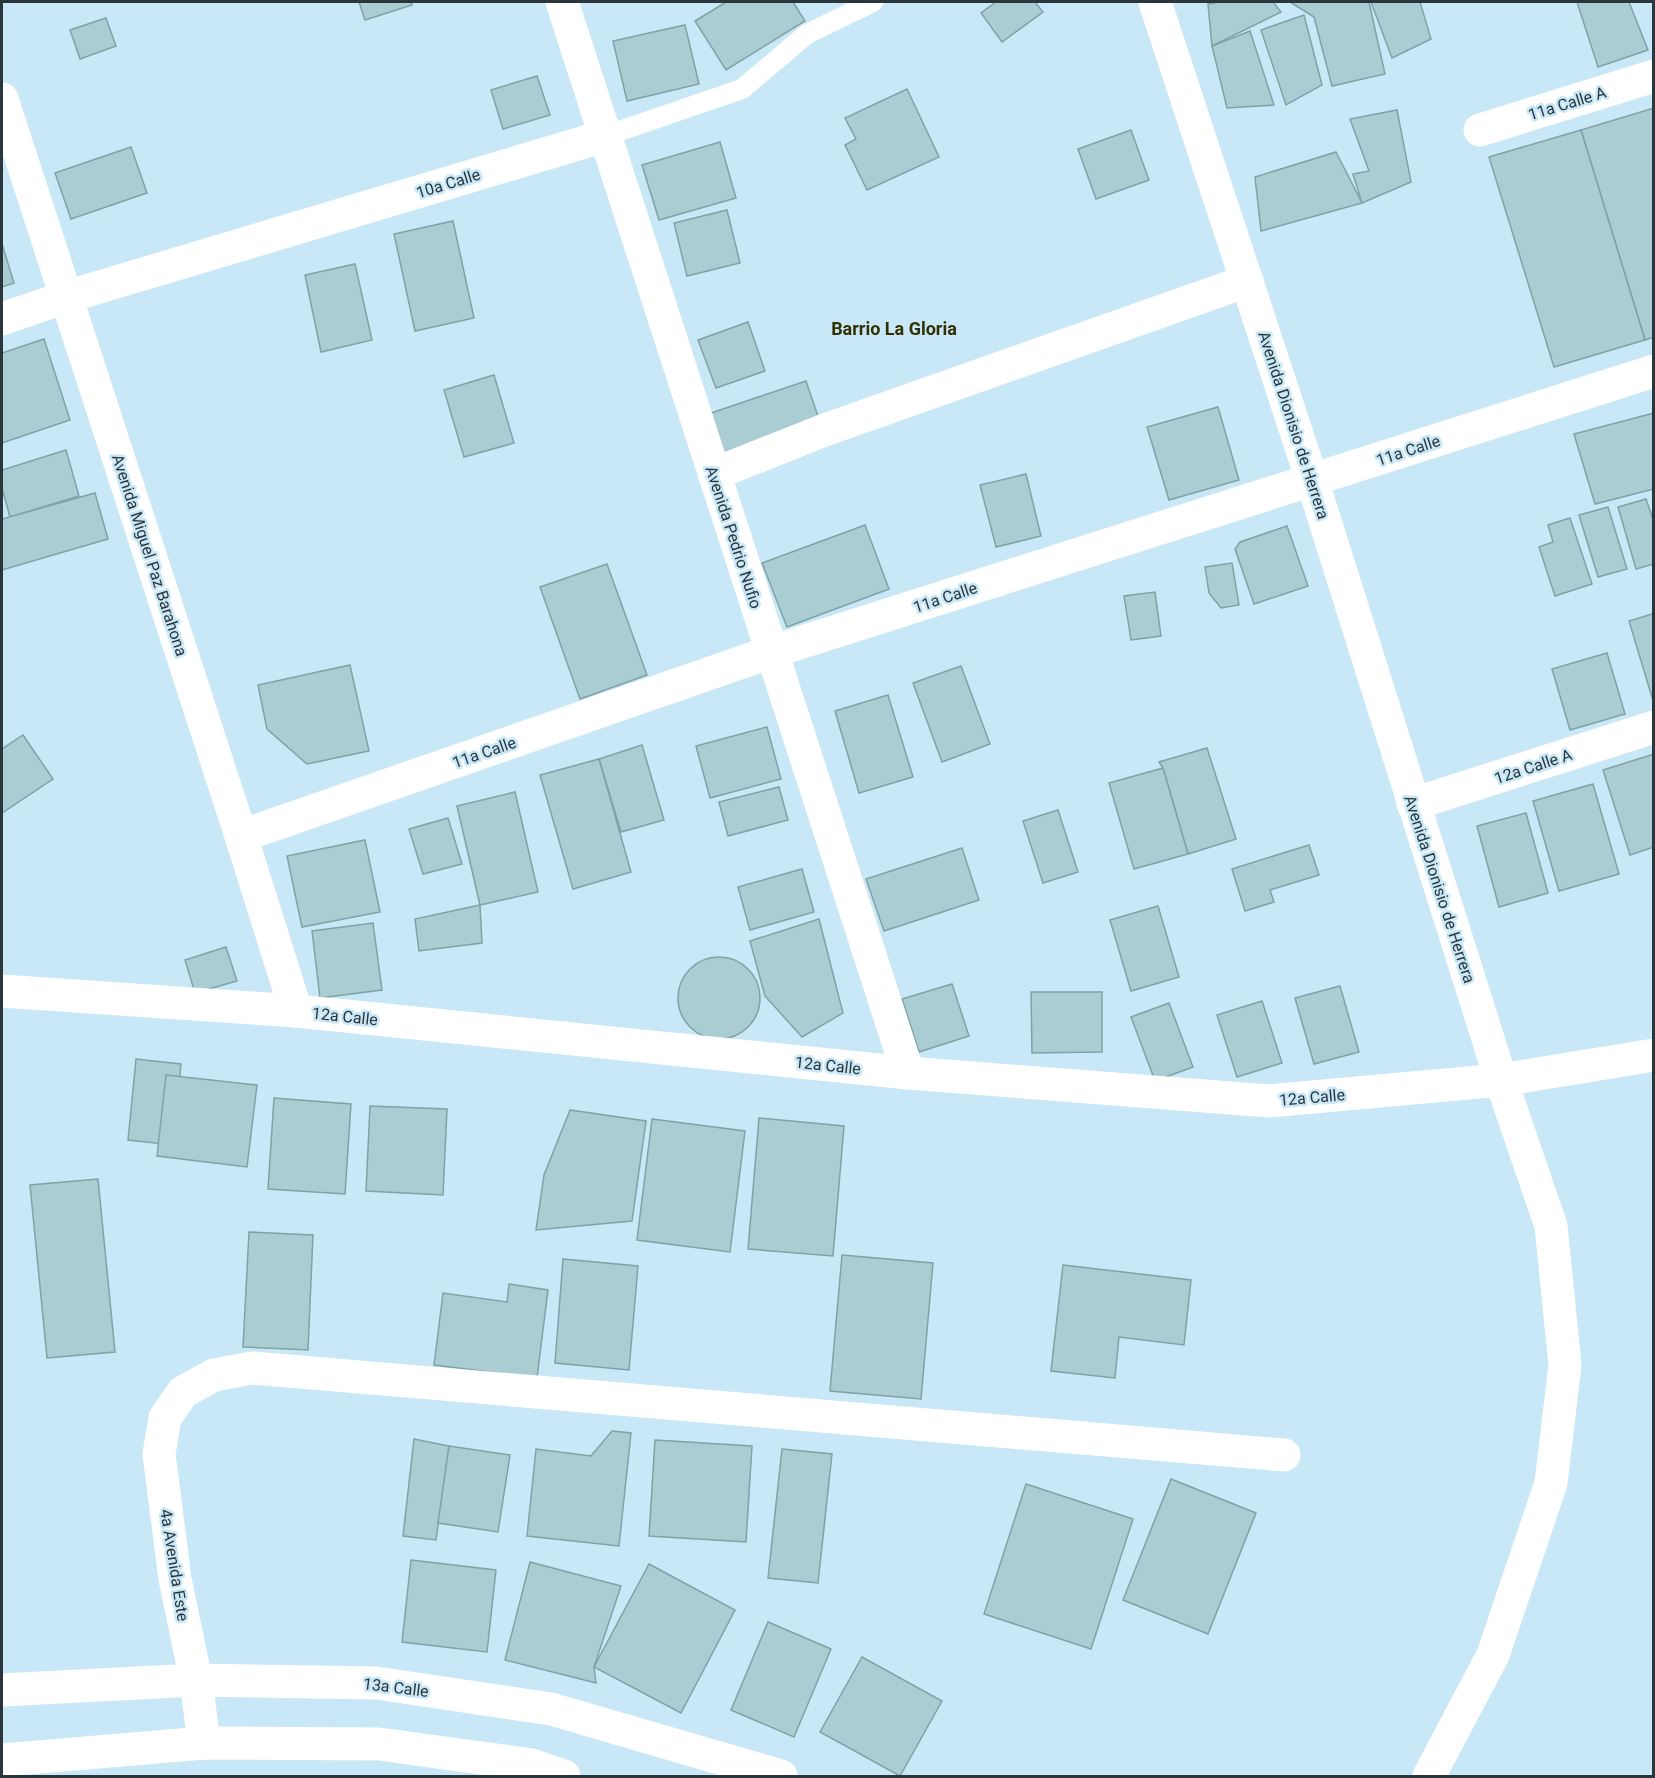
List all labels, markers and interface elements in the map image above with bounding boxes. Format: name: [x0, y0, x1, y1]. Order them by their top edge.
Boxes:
street label: 11a Calle A: [1526, 82, 1609, 124]
street label: 10a Calle: [414, 165, 483, 202]
district label: Barrio La Gloria: [831, 318, 957, 339]
street label: Avenida Dionisio de Herrera: [1254, 329, 1333, 522]
street label: 11a Calle: [1374, 431, 1442, 470]
street label: Avenida Miguel Paz Barahona: [108, 452, 191, 659]
street label: Avenida Pedrio Nufio: [702, 463, 766, 611]
street label: 11a Calle: [911, 578, 979, 617]
street label: 11a Calle: [450, 733, 518, 772]
street label: 12a Calle A: [1492, 745, 1575, 788]
street label: Avenida Dionisio de Herrera: [1400, 793, 1479, 986]
street label: 12a Calle: [311, 1004, 379, 1029]
street label: 12a Calle: [794, 1053, 862, 1078]
street label: 12a Calle: [1278, 1085, 1346, 1110]
street label: 4a Avenida Este: [156, 1508, 193, 1623]
street label: 13a Calle: [362, 1674, 430, 1701]

